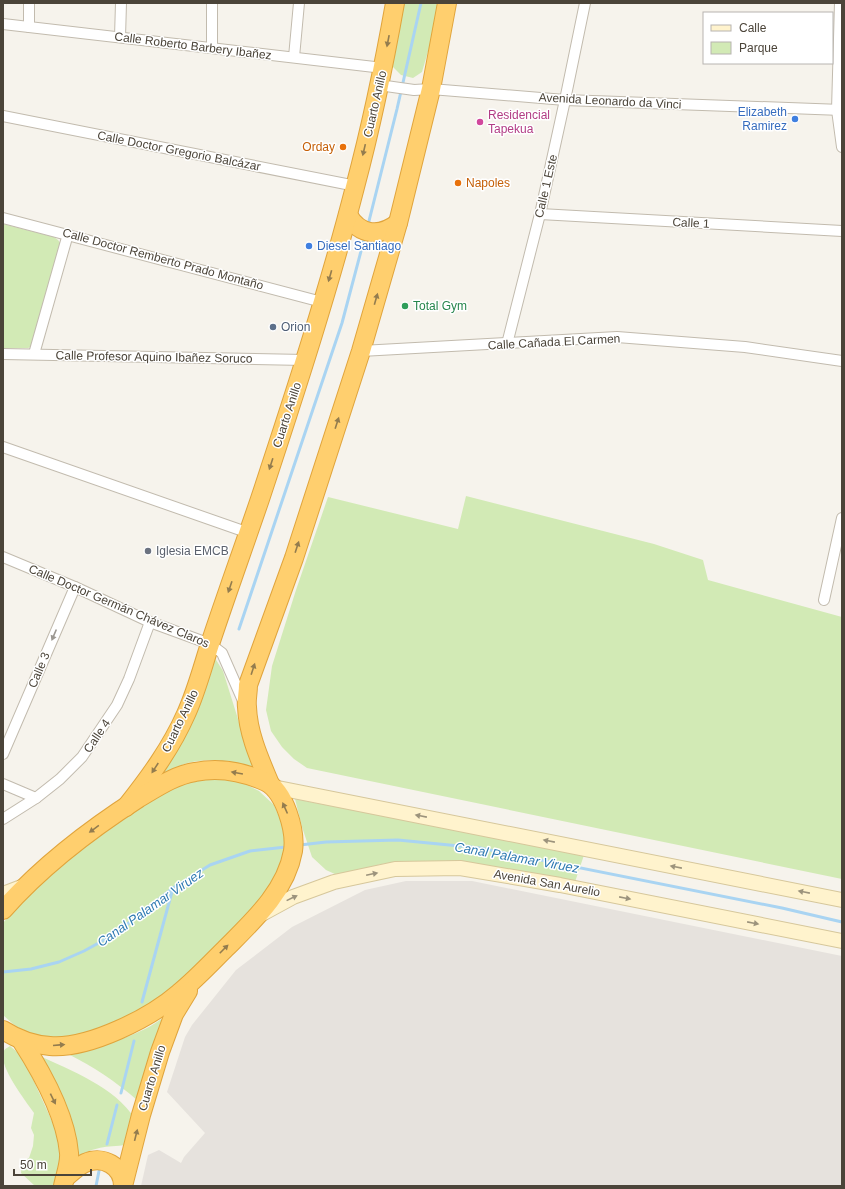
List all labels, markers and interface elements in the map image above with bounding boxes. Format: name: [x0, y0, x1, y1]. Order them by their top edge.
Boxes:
legend: [703, 12, 833, 64]
text: Calle: [739, 21, 767, 35]
street label: Calle Roberto Barbery Ibañez: [114, 29, 272, 63]
one-way arrow: [385, 35, 391, 47]
text: Parque: [739, 41, 778, 55]
street label: Cuarto Anillo: [361, 69, 390, 139]
street label: Avenida Leonardo da Vinci: [538, 90, 682, 112]
place label: Elizabeth Ramirez: [738, 105, 787, 133]
place label: Residencial Tapekua: [488, 108, 550, 136]
marker: Elizabeth Ramirez: [790, 114, 800, 124]
marker: Residencial Tapekua: [475, 117, 485, 127]
street label: Calle Doctor Gregorio Balcázar: [96, 128, 262, 174]
place label: Orday: [302, 140, 335, 154]
marker: Orday: [338, 142, 348, 152]
one-way arrow: [361, 144, 367, 156]
street label: Calle 1 Este: [532, 153, 560, 219]
place label: Napoles: [466, 176, 510, 190]
marker: Napoles: [453, 178, 463, 188]
street label: Calle 1: [672, 215, 710, 231]
street label: Calle Doctor Remberto Prado Montaño: [61, 225, 265, 293]
place label: Diesel Santiago: [317, 239, 401, 253]
marker: Diesel Santiago: [304, 241, 314, 251]
one-way arrow: [327, 270, 333, 282]
one-way arrow: [373, 293, 379, 305]
place label: Total Gym: [413, 299, 467, 313]
marker: Total Gym: [400, 301, 410, 311]
place label: Orion: [281, 320, 310, 334]
marker: Orion: [268, 322, 278, 332]
street label: Calle Cañada El Carmen: [487, 332, 621, 352]
street label: Calle Profesor Aquino Ibañez Soruco: [55, 348, 253, 366]
street label: Cuarto Anillo: [270, 380, 304, 450]
one-way arrow: [334, 417, 340, 429]
one-way arrow: [268, 458, 274, 470]
one-way arrow: [294, 541, 300, 553]
place label: Iglesia EMCB: [156, 544, 229, 558]
marker: Iglesia EMCB: [143, 546, 153, 556]
street label: Calle Doctor Germán Chávez Claros: [27, 562, 211, 650]
one-way arrow: [227, 581, 233, 593]
one-way arrow: [51, 630, 57, 641]
street label: Calle 3: [25, 650, 53, 690]
one-way arrow: [250, 663, 256, 675]
street label: Cuarto Anillo: [159, 687, 201, 755]
street label: Calle 4: [81, 716, 113, 755]
one-way arrow: [151, 763, 159, 774]
one-way arrow: [231, 770, 243, 776]
one-way arrow: [282, 803, 288, 814]
one-way arrow: [415, 813, 427, 819]
one-way arrow: [88, 825, 99, 833]
one-way arrow: [543, 838, 555, 844]
water label: Canal Palamar Viruez: [453, 839, 581, 876]
one-way arrow: [670, 863, 682, 869]
water label: Canal Palamar Viruez: [94, 865, 207, 950]
street label: Avenida San Aurelio: [493, 867, 602, 899]
one-way arrow: [366, 870, 378, 876]
one-way arrow: [798, 889, 810, 895]
one-way arrow: [286, 895, 298, 901]
one-way arrow: [619, 895, 631, 901]
one-way arrow: [746, 921, 759, 927]
one-way arrow: [219, 945, 229, 954]
one-way arrow: [53, 1042, 66, 1049]
street label: Cuarto Anillo: [135, 1043, 169, 1113]
one-way arrow: [50, 1094, 56, 1105]
one-way arrow: [133, 1128, 139, 1140]
scale bar: [14, 1151, 91, 1177]
text: 50 m: [20, 1158, 47, 1172]

